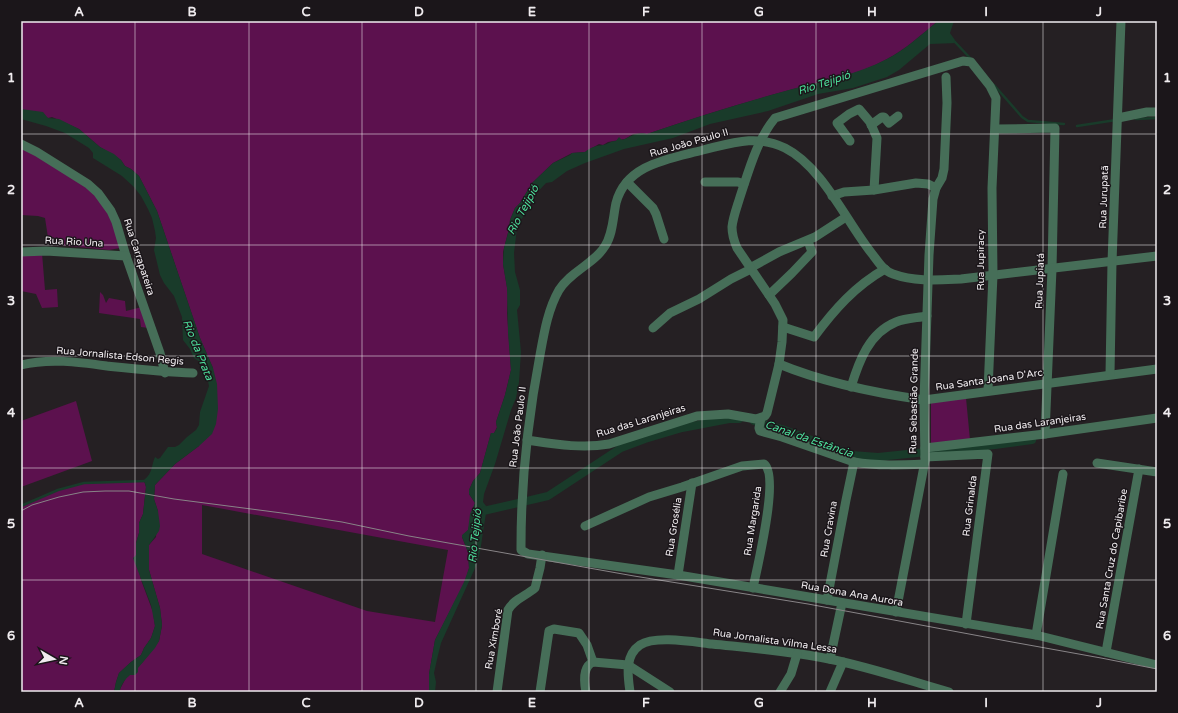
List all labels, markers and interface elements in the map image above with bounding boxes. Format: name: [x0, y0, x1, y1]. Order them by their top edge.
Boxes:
text: A: [74, 4, 84, 20]
text: B: [187, 4, 197, 20]
text: C: [301, 4, 311, 20]
text: D: [414, 4, 424, 20]
text: E: [528, 4, 536, 20]
text: F: [642, 4, 650, 20]
text: G: [754, 4, 764, 20]
text: H: [867, 4, 877, 20]
text: I: [984, 4, 988, 20]
text: J: [1095, 4, 1102, 20]
water label: Rio Tejipió: [796, 68, 853, 98]
text: 1: [7, 70, 15, 86]
text: 1: [1163, 70, 1171, 86]
street label: Rua João Paulo II: [648, 126, 730, 160]
street label: Rua Jurupatã: [1097, 165, 1111, 229]
text: 2: [7, 182, 15, 198]
water label: Rio Tejipió: [505, 182, 542, 237]
text: 2: [1163, 182, 1171, 198]
street label: Rua Carrapateira: [121, 217, 157, 297]
street label: Rua Jupiracy: [975, 229, 987, 291]
street label: Rua Rio Una: [44, 234, 104, 250]
street label: Rua Jupiatá: [1033, 253, 1047, 309]
text: 3: [7, 293, 15, 309]
text: 3: [1163, 293, 1171, 309]
water label: Rio da Prata: [180, 318, 216, 383]
street label: Rua Jornalista Edson Regis: [56, 344, 184, 368]
street label: Rua Sebastião Grande: [907, 348, 921, 454]
street label: Rua Santa Joana D'Arc: [935, 367, 1043, 393]
street label: Rua João Paulo II: [507, 386, 529, 468]
street label: Rua das Laranjeiras: [595, 402, 687, 440]
text: 4: [7, 405, 16, 421]
text: 4: [1163, 405, 1172, 421]
street label: Rua das Laranjeiras: [993, 411, 1087, 435]
water label: Canal da Estância: [763, 418, 856, 460]
street label: Rua Grinalda: [960, 475, 980, 537]
street label: Rua Margarida: [742, 485, 764, 557]
street label: Rua Santa Cruz do Capibaribe: [1094, 488, 1130, 630]
street label: Rua Grosélia: [663, 497, 685, 557]
street label: Rua Cravina: [818, 500, 840, 558]
water label: Rio Tejipió: [466, 507, 484, 564]
text: 5: [7, 516, 15, 532]
text: 5: [1163, 516, 1171, 532]
street label: Rua Dona Ana Aurora: [800, 579, 904, 609]
street label: Rua Ximboré: [483, 607, 505, 670]
street label: Rua Jornalista Vilma Lessa: [712, 626, 838, 656]
text: 6: [7, 628, 15, 644]
text: 6: [1163, 628, 1171, 644]
north arrow: [34, 639, 74, 679]
text: N: [56, 655, 70, 666]
text: A: [74, 695, 84, 711]
text: B: [187, 695, 197, 711]
text: C: [301, 695, 311, 711]
text: D: [414, 695, 424, 711]
text: E: [528, 695, 536, 711]
text: F: [642, 695, 650, 711]
text: G: [754, 695, 764, 711]
text: H: [867, 695, 877, 711]
text: I: [984, 695, 988, 711]
text: J: [1095, 695, 1102, 711]

